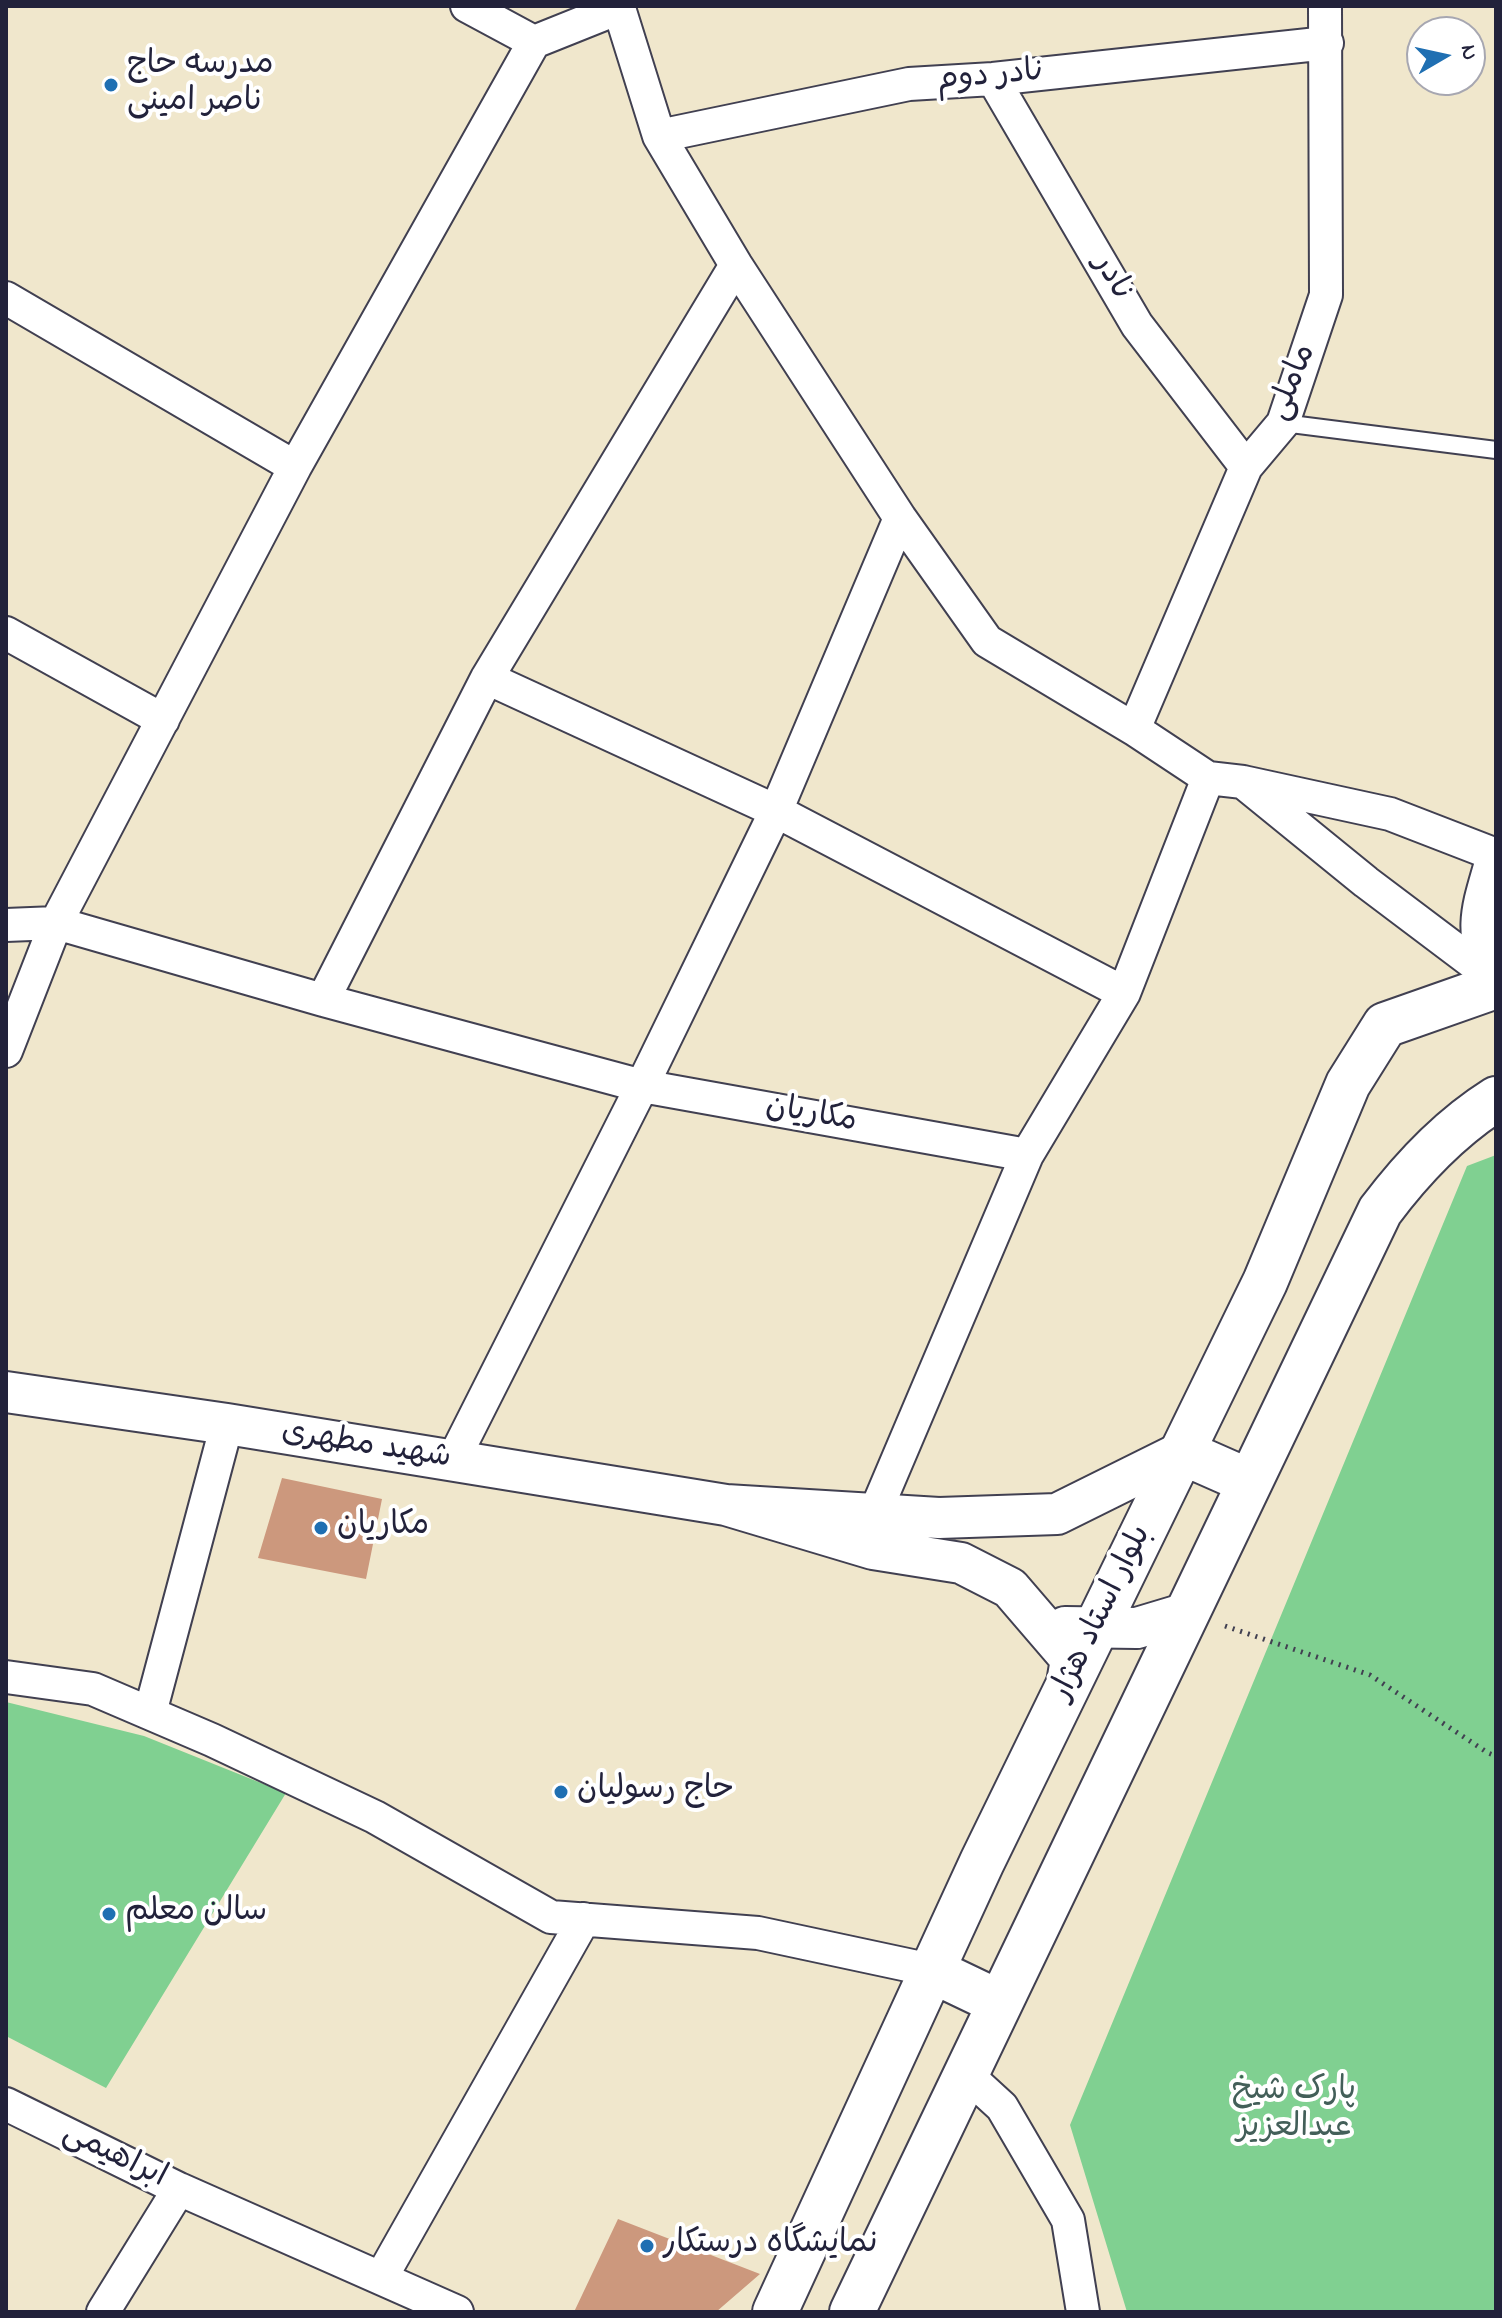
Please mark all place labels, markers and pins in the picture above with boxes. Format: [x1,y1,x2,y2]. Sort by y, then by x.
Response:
place label: مدرسه حاج ناصر امینی [127,48,274,123]
marker: مدرسه حاج ناصر امینی [102,76,120,94]
place label: مکاریان [337,1509,429,1547]
marker: مکاریان [312,1519,330,1537]
place label: حاج رسولیان [577,1773,734,1811]
marker: حاج رسولیان [552,1783,570,1801]
place label: سالن معلم [125,1895,267,1933]
marker: سالن معلم [100,1905,118,1923]
place label: نمایشگاه درستکار [663,2227,877,2265]
marker: نمایشگاه درستکار [638,2237,656,2255]

